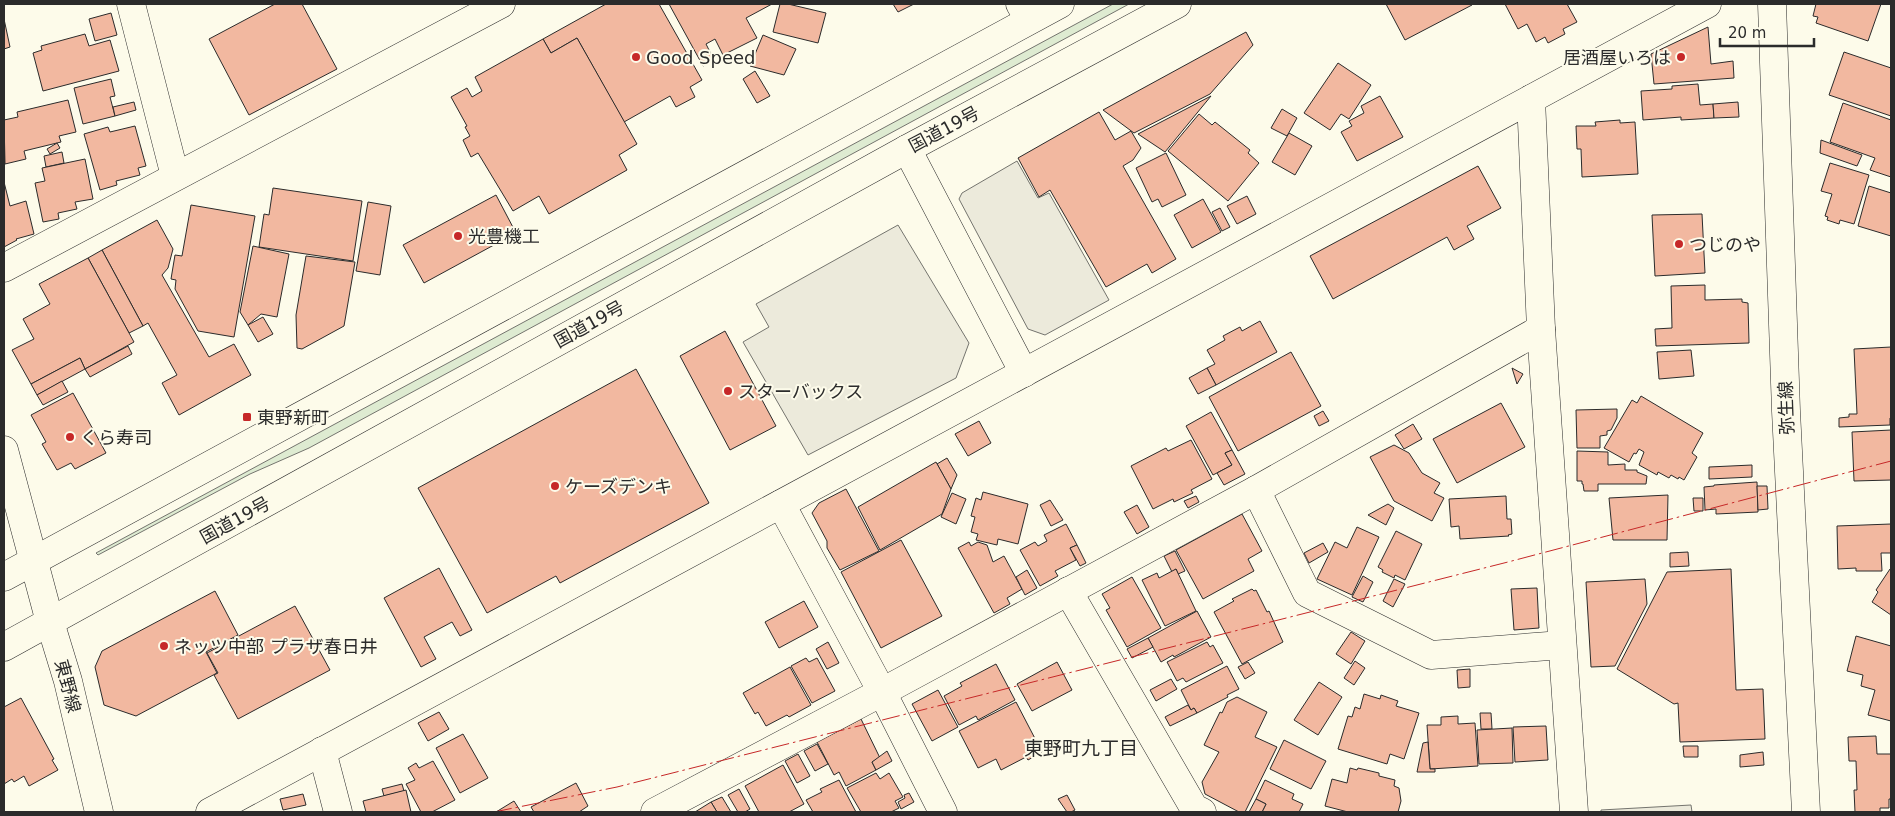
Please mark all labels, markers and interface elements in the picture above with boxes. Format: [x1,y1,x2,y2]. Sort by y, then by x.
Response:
scale bar [1720,15,1814,47]
text: 20 m [1728,24,1766,42]
place label: Good Speed [646,47,756,68]
place label: 居酒屋いろは [1563,47,1671,68]
marker: Good Speed [630,51,642,63]
marker: 居酒屋いろは [1675,51,1687,63]
street label: 国道19号 [905,102,983,156]
place label: 光豊機工 [468,226,540,247]
marker: 光豊機工 [452,230,464,242]
place label: つじのや [1689,234,1761,255]
marker: つじのや [1673,238,1685,250]
street label: 国道19号 [550,296,628,352]
place label: スターバックス [738,381,863,402]
street label: 弥生線 [1775,381,1797,435]
marker: スターバックス [722,385,734,397]
place label: 東野新町 [257,407,329,428]
marker: 東野新町 [241,411,253,423]
place label: くら寿司 [80,427,152,448]
marker: くら寿司 [64,431,76,443]
place label: ケーズデンキ [565,476,672,497]
marker: ケーズデンキ [549,480,561,492]
street label: 国道19号 [196,492,274,548]
place label: ネッツ中部 プラザ春日井 [174,636,378,657]
marker: ネッツ中部 プラザ春日井 [158,640,170,652]
street label: 東野線 [51,657,85,715]
district label: 東野町九丁目 [1024,737,1138,759]

